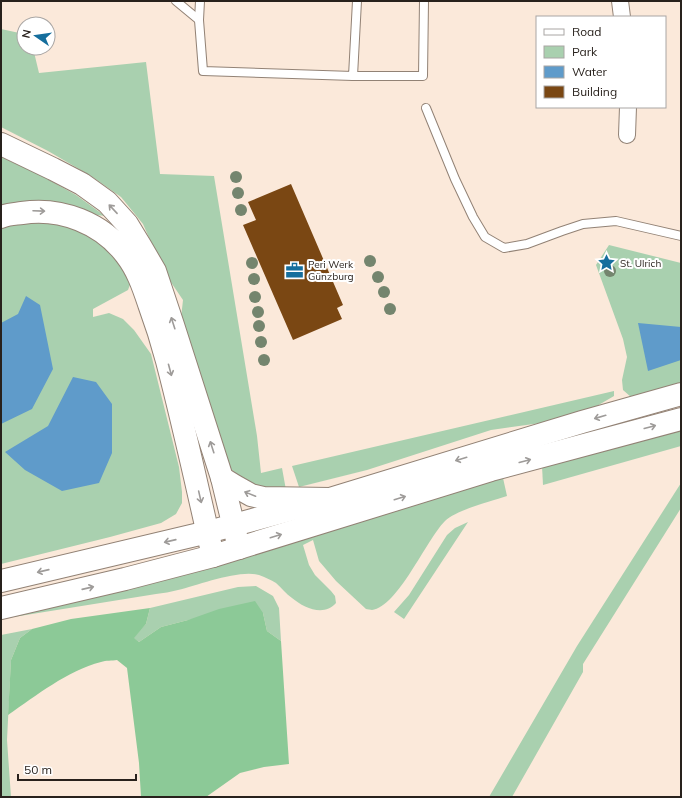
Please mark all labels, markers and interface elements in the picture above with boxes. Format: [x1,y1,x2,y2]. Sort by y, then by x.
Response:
north arrow [16,16,56,56]
legend [536,16,666,108]
text: Road [572,24,601,39]
text: N [19,28,34,39]
text: Park [572,44,598,59]
text: Water [572,64,608,79]
text: Building [572,84,617,99]
one-way arrow [108,204,118,214]
one-way arrow [32,208,45,215]
place icon: St. Ulrich [597,253,617,273]
place label: St. Ulrich [620,257,661,270]
place label: Peri Werk Günzburg [308,258,354,283]
office icon: Peri Werk Günzburg [285,260,305,280]
one-way arrow [168,317,176,329]
one-way arrow [166,364,174,377]
one-way arrow [594,414,607,421]
one-way arrow [644,423,657,430]
one-way arrow [208,441,215,454]
one-way arrow [454,456,467,463]
one-way arrow [518,456,531,464]
one-way arrow [244,489,256,497]
one-way arrow [196,490,204,503]
one-way arrow [394,494,407,501]
one-way arrow [269,532,282,539]
one-way arrow [164,538,177,545]
one-way arrow [37,568,50,576]
one-way arrow [81,584,94,591]
scale bar [18,756,136,782]
text: 50 m [24,762,52,777]

